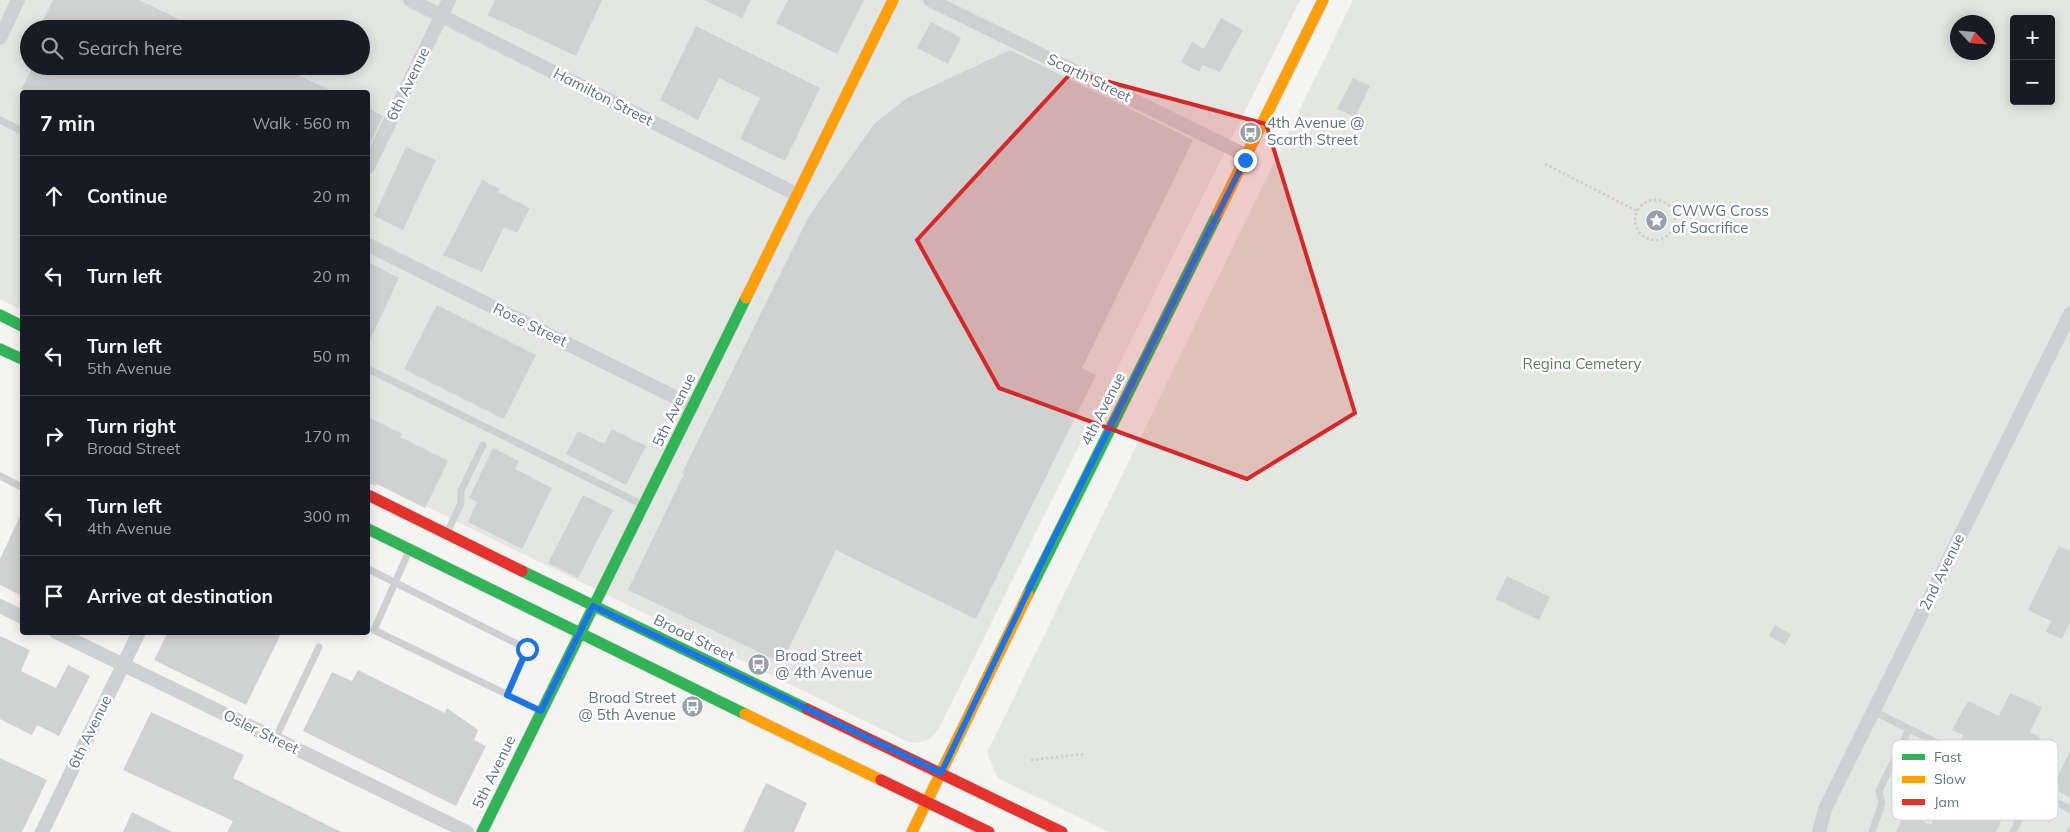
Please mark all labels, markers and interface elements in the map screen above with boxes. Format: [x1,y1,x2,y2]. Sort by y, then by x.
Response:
north arrow [1950,15,1995,60]
map controls [2010,15,2055,105]
button: + [2010,15,2055,60]
search box [20,20,370,75]
icon: search [38,34,66,62]
text: Search here [78,36,182,60]
street label: 6th Avenue [382,44,433,124]
street label: Scarth Street [1044,49,1134,106]
button: − [2010,60,2055,105]
street label: Hamilton Street [550,63,656,130]
text: 7 min [40,110,95,136]
text: Walk · 560 m [252,113,350,133]
place label: 4th Avenue @ Scarth Street [1267,113,1365,149]
bus stop icon: 4th Avenue @ Scarth Street [1239,120,1263,144]
route end [1234,149,1257,172]
icon: ahead [40,182,68,210]
text: Continue [87,184,167,208]
text: 20 m [313,186,350,206]
place label: CWWG Cross of Sacrifice [1672,201,1769,237]
place icon: CWWG Cross of Sacrifice [1644,208,1668,232]
icon: left [40,262,68,290]
text: Turn left [87,264,162,288]
text: 20 m [313,266,350,286]
street label: Rose Street [490,299,570,351]
text: Turn left [87,334,162,358]
icon: left [40,342,68,370]
text: 50 m [313,346,350,366]
park label: Regina Cemetery [1522,354,1642,373]
text: 5th Avenue [87,358,171,378]
street label: 4th Avenue [1076,369,1129,448]
street label: 5th Avenue [648,370,699,450]
text: Turn right [87,414,176,438]
icon: right [40,422,68,450]
text: 170 m [303,426,350,446]
text: Broad Street [87,438,180,458]
text: Turn left [87,494,162,518]
icon: left [40,502,68,530]
text: 300 m [303,506,350,526]
text: 4th Avenue [87,518,171,538]
street label: 2nd Avenue [1915,530,1968,613]
icon: arrive [40,582,68,610]
text: Arrive at destination [87,584,273,608]
street label: Broad Street [651,610,738,665]
route start [516,638,539,661]
place label: Broad Street @ 4th Avenue [775,646,873,682]
bus stop icon: Broad Street @ 4th Avenue [747,653,771,677]
place label: Broad Street @ 5th Avenue [578,688,676,724]
street label: 6th Avenue [64,692,115,772]
bus stop icon: Broad Street @ 5th Avenue [680,695,704,719]
street label: Osler Street [220,705,302,758]
street label: 5th Avenue [468,732,519,812]
legend [1892,740,2058,820]
text: Fast [1934,748,1962,766]
text: Slow [1934,770,1966,788]
text: Jam [1934,793,1959,811]

